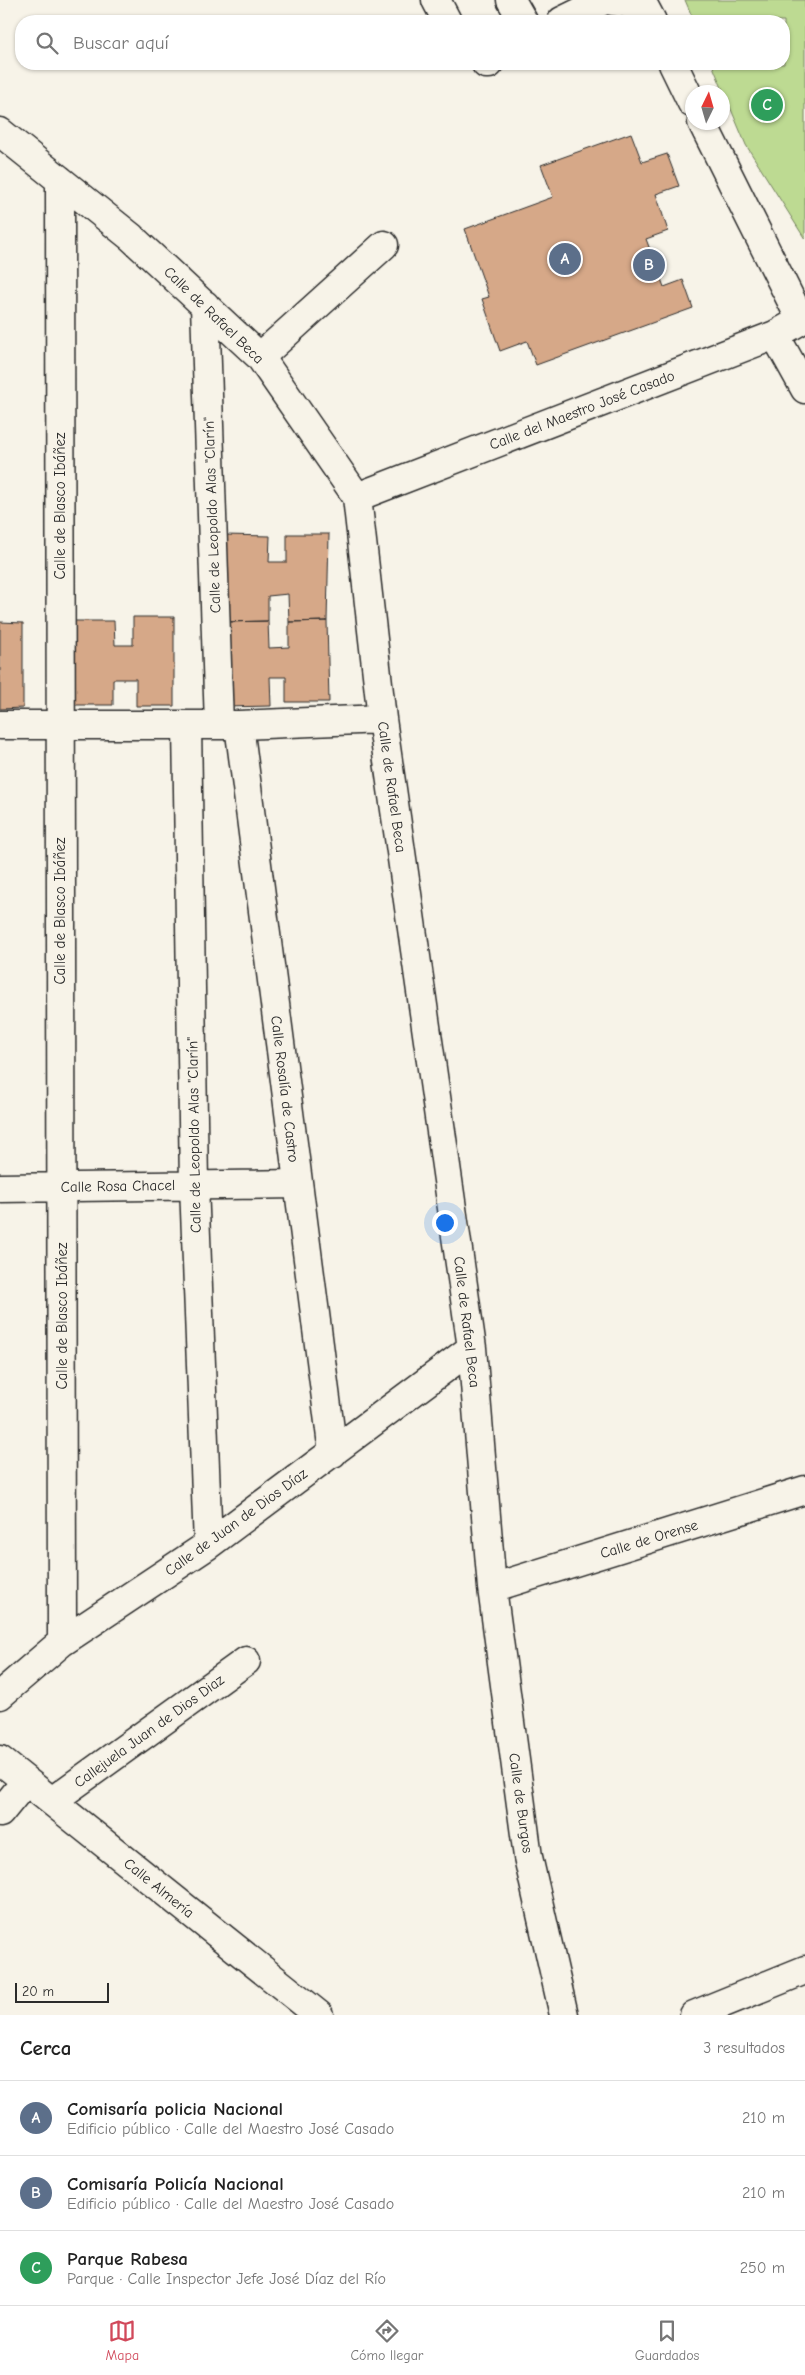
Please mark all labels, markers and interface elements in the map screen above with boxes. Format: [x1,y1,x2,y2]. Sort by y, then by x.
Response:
search box [15,15,790,70]
icon: search [33,29,61,57]
text: Buscar aquí [73,32,169,54]
north arrow [685,85,730,130]
pin: C [751,86,783,124]
pin: A [549,240,581,278]
pin: B [633,246,665,284]
street label: Calle de Rafael Beca [160,263,268,367]
street label: Calle del Maestro José Casado [487,366,677,454]
street label: Calle de Leopoldo Alas "Clarín" [200,417,224,613]
street label: Calle de Blasco Ibáñez [51,432,69,580]
street label: Calle de Rafael Beca [374,720,410,854]
street label: Calle de Blasco Ibáñez [51,837,69,985]
street label: Calle Rosalía de Castro [267,1015,303,1163]
street label: Calle de Leopoldo Alas "Clarín" [183,1037,205,1233]
street label: Calle Rosa Chacel [61,1176,175,1196]
your location [432,1210,458,1236]
street label: Calle de Blasco Ibáñez [53,1242,71,1390]
street label: Calle de Rafael Beca [450,1255,484,1389]
street label: Calle de Juan de Dios Díaz [161,1464,311,1580]
street label: Calle de Orense [598,1515,701,1562]
street label: Callejuela Juan de Dios Diaz [71,1670,228,1791]
street label: Calle de Burgos [505,1752,537,1854]
street label: Calle Almería [120,1854,198,1922]
scale bar [15,1980,109,2003]
text: 20 m [22,1983,54,2000]
text: Cerca [20,2036,71,2060]
text: 3 resultados [703,2039,785,2057]
text: Comisaría policia Nacional [67,2098,283,2120]
text: A [32,2109,40,2127]
text: 210 m [742,2109,785,2127]
text: Edificio público · Calle del Maestro José Casado [67,2120,394,2138]
text: Comisaría Policía Nacional [67,2173,284,2195]
text: B [31,2184,41,2202]
text: 210 m [742,2184,785,2202]
text: Edificio público · Calle del Maestro José Casado [67,2195,394,2213]
text: Parque Rabesa [67,2248,188,2270]
text: C [31,2259,41,2277]
text: 250 m [740,2259,785,2277]
text: Parque · Calle Inspector Jefe José Díaz del Río [67,2270,386,2288]
tab: Mapa [106,2317,139,2364]
tab: Cómo llegar [350,2317,423,2364]
tab: Guardados [635,2317,699,2364]

